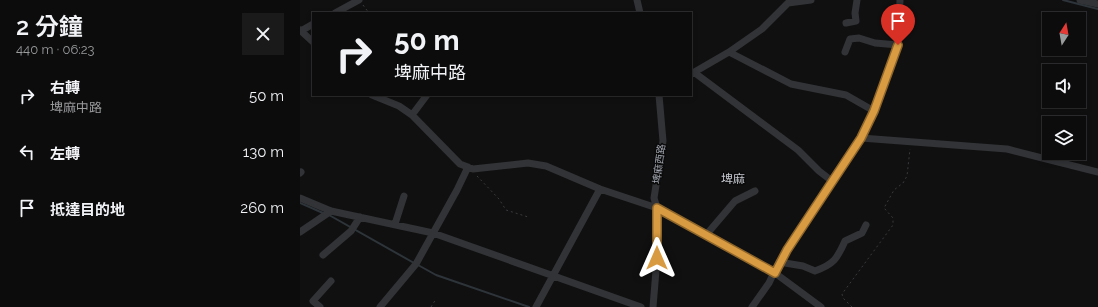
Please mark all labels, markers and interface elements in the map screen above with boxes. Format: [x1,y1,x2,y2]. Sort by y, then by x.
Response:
pin [881,4,915,45]
icon: arrive [887,10,909,32]
text: 2 分鐘 [16,12,83,41]
north arrow [1042,12,1086,56]
map controls [1042,12,1086,160]
button: close [242,13,284,55]
text: 50 m [394,24,460,57]
icon: right [328,28,380,80]
text: 440 m · 06:23 [16,42,94,57]
text: 埤麻中路 [394,62,466,83]
button: sound [1042,64,1086,108]
text: 右轉 [50,79,80,97]
icon: right [16,85,38,107]
text: 50 m [249,87,284,105]
text: 埤麻中路 [50,100,102,115]
button: layers [1042,116,1086,160]
icon: left [16,141,38,163]
text: 130 m [243,143,284,161]
street label: 埤麻西路 [651,143,667,185]
text: 左轉 [50,145,80,163]
district label: 埤麻 [721,172,745,186]
icon: arrive [16,197,38,219]
text: 260 m [240,199,284,217]
text: 抵達目的地 [50,201,125,219]
position arrow [636,237,678,279]

